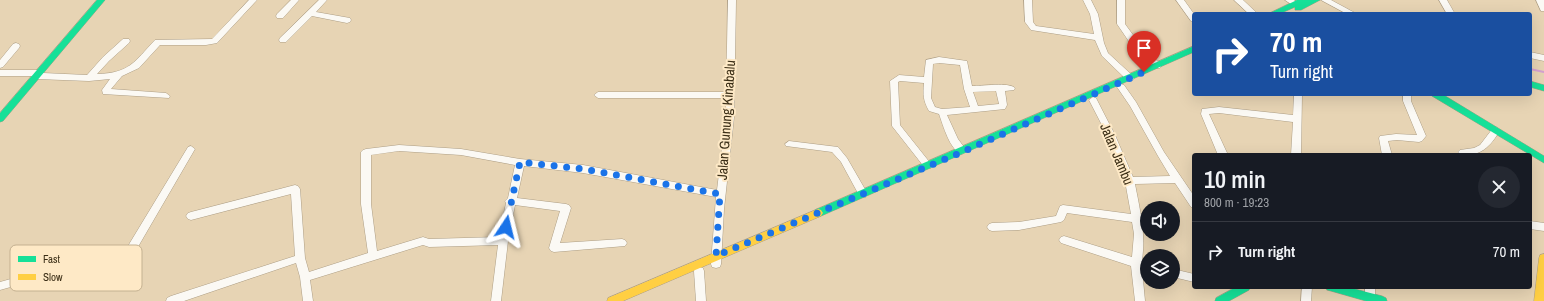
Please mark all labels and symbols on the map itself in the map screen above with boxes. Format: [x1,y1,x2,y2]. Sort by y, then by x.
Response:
pin [1127,31,1161,72]
street label: Jalan Gunung Kinabalu [713,60,739,180]
street label: Jalan Jambu [1096,121,1138,187]
position arrow [485,206,527,248]
legend [10,245,142,291]
text: Fast [43,252,61,266]
text: Slow [43,270,63,284]

